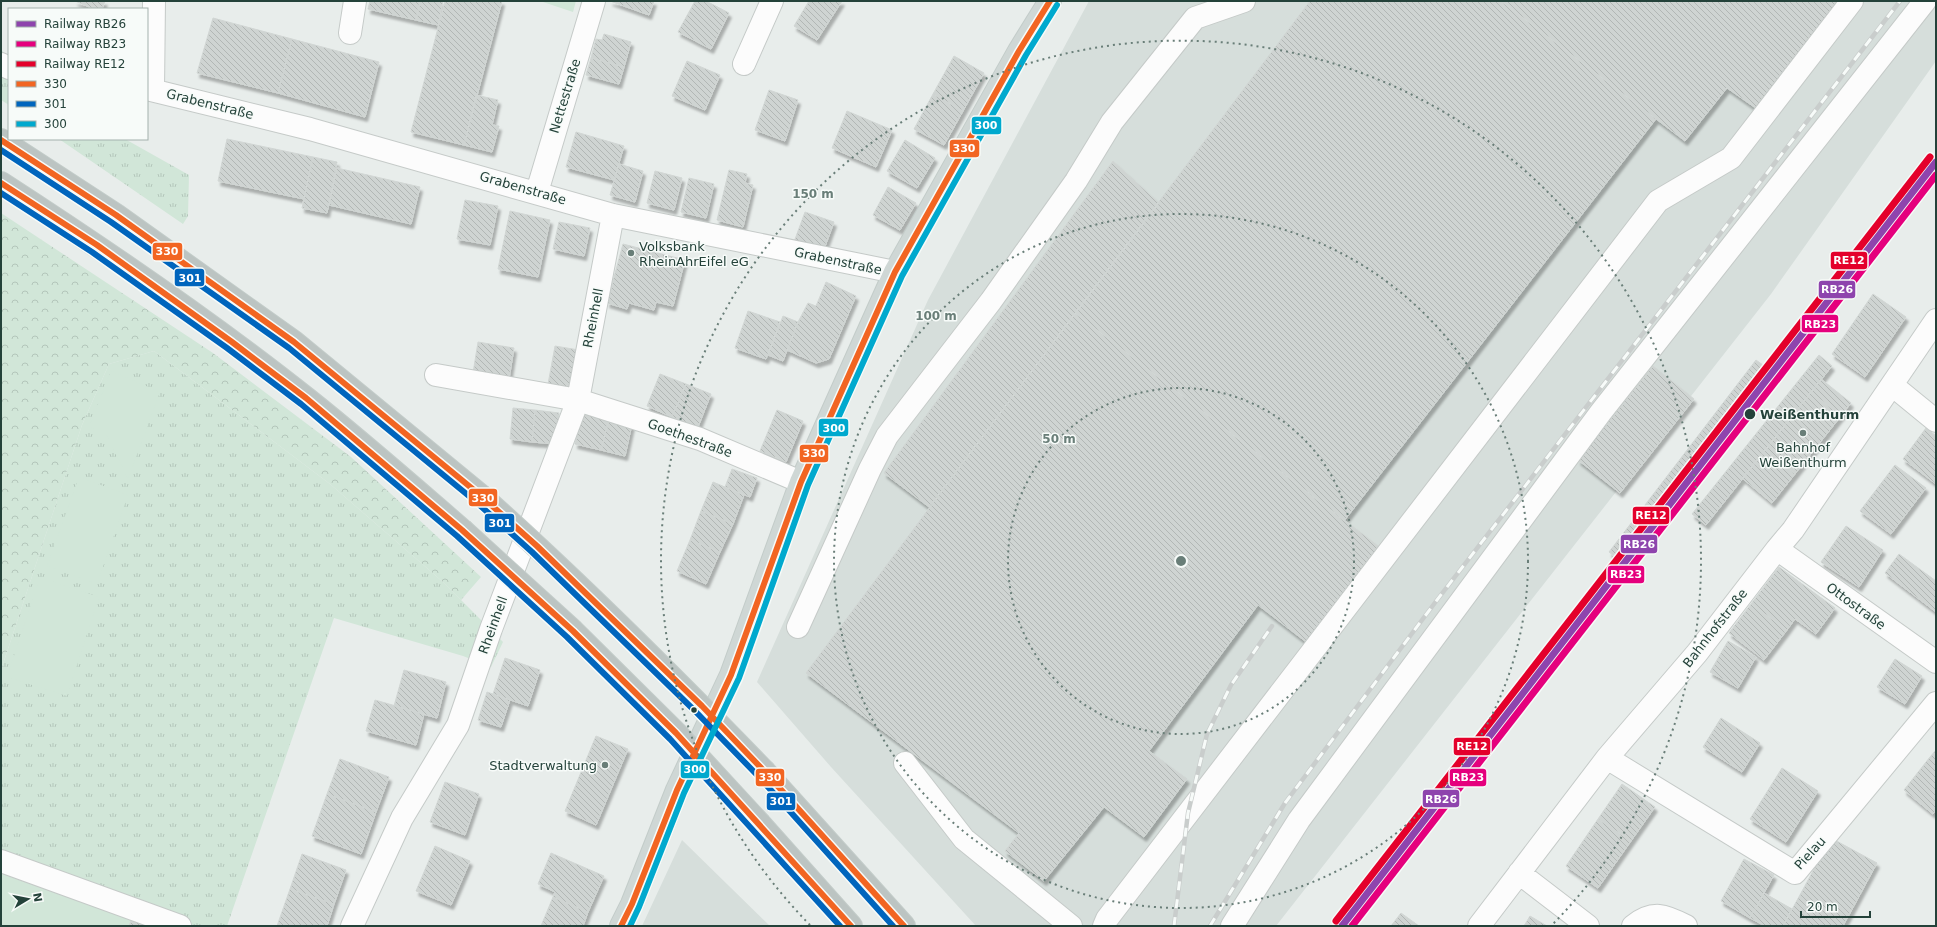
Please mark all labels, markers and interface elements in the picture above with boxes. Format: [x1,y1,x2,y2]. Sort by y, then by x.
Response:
legend [8,8,148,140]
text: Railway RB26 [44,17,126,31]
text: Railway RB23 [44,37,126,51]
text: Railway RE12 [44,57,125,71]
street label: Nettestraße [547,57,583,135]
text: 330 [44,77,67,91]
street label: Grabenstraße [165,86,255,122]
text: 301 [44,97,67,111]
line badge: 300 [971,116,1002,135]
text: 300 [44,117,67,131]
text: 300 [975,119,998,132]
line badge: 330 [949,139,980,158]
text: 330 [953,142,976,155]
street label: Grabenstraße [478,168,568,208]
text: 150 m [792,187,834,201]
place label: Volksbank RheinAhrEifel eG [639,239,749,269]
line badge: 330 [152,242,183,261]
street label: Grabenstraße [793,244,883,278]
text: 330 [156,245,179,258]
marker: Volksbank RheinAhrEifel eG [626,248,636,258]
line badge: RE12 [1830,251,1868,270]
text: RE12 [1833,254,1865,267]
line badge: 301 [174,268,205,287]
text: 301 [179,272,201,285]
line badge: RB26 [1818,280,1856,299]
text: RB26 [1821,283,1853,296]
street label: Rheinhell [580,287,606,349]
text: 100 m [915,309,957,323]
line badge: RB23 [1801,314,1839,333]
text: RB23 [1804,318,1836,331]
marker: Weißenthurm [1743,407,1757,421]
place label: Weißenthurm [1760,407,1859,422]
street label: Goethestraße [646,416,734,460]
line badge: 300 [818,418,849,437]
text: 300 [823,422,846,435]
marker: Bahnhof Weißenthurm [1798,428,1808,438]
text: 50 m [1042,432,1076,446]
place label: Bahnhof Weißenthurm [1759,440,1847,470]
line badge: 330 [799,444,829,463]
text: 330 [803,447,826,460]
line badge: 330 [468,488,498,507]
text: 330 [472,492,495,505]
line badge: RE12 [1632,506,1670,525]
text: RE12 [1635,509,1667,522]
line badge: 301 [484,513,515,533]
text: 301 [489,517,511,530]
line badge: RB26 [1620,534,1658,554]
text: RB26 [1623,538,1655,551]
centre of rings [1174,554,1188,568]
line badge: RB23 [1607,565,1645,584]
text: RB23 [1610,568,1642,581]
street label: Ottostraße [1823,579,1889,633]
street label: Bahnhofstraße [1680,586,1750,670]
street label: Rheinhell [476,594,510,656]
unlabelled marker [689,705,699,715]
line badge: RE12 [1453,737,1491,756]
text: RE12 [1456,740,1488,753]
place label: Stadtverwaltung [489,758,597,773]
marker: Stadtverwaltung [600,760,610,770]
line badge: 300 [680,760,710,779]
text: 300 [684,763,707,776]
line badge: 330 [755,768,785,787]
line badge: RB23 [1449,768,1487,787]
text: 330 [759,771,782,784]
text: RB23 [1452,771,1484,784]
line badge: RB26 [1422,789,1460,808]
line badge: 301 [766,792,796,811]
text: RB26 [1425,793,1457,806]
text: 301 [770,795,792,808]
street label: Pielau [1791,833,1829,873]
north arrow [8,879,48,919]
text: N [30,892,45,903]
scale bar [1801,893,1870,919]
text: 20 m [1807,900,1838,914]

